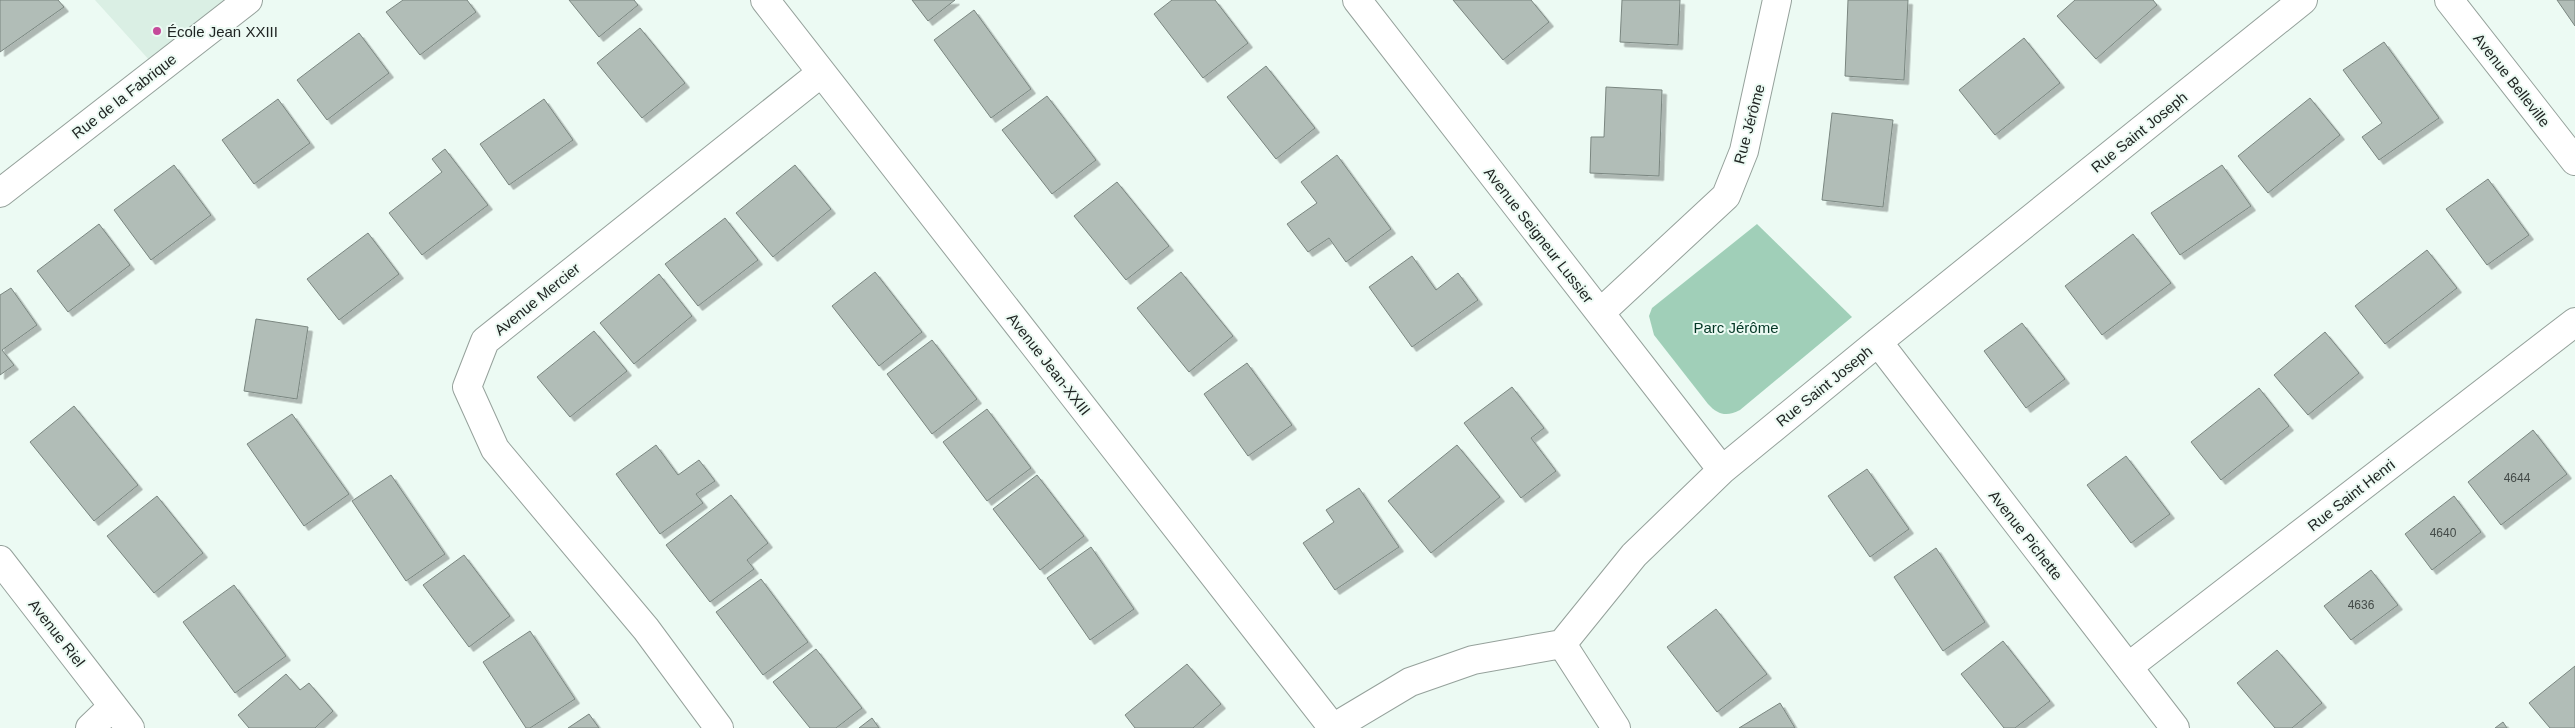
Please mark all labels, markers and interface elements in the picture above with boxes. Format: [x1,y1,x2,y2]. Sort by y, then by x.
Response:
place label: École Jean XXIII [167,23,278,40]
marker: École Jean XXIII [151,25,163,37]
street label: Avenue Belleville [2470,30,2554,130]
street label: Rue de la Fabrique [68,50,180,142]
street label: Rue Jérôme [1730,82,1768,166]
street label: Rue Saint Joseph [2088,88,2190,176]
street label: Avenue Seigneur Lussier [1481,164,1597,306]
street label: Avenue Mercier [491,259,583,339]
street label: Avenue Jean-XXIII [1004,310,1094,418]
park label: Parc Jérôme [1693,319,1779,336]
street label: Rue Saint Joseph [1773,342,1875,430]
street label: Rue Saint Henri [2304,456,2398,534]
house number: 4644 [2504,471,2531,485]
street label: Avenue Pichette [1986,487,2066,583]
house number: 4640 [2430,526,2457,540]
street label: Avenue Riel [25,596,89,670]
house number: 4636 [2348,598,2375,612]

